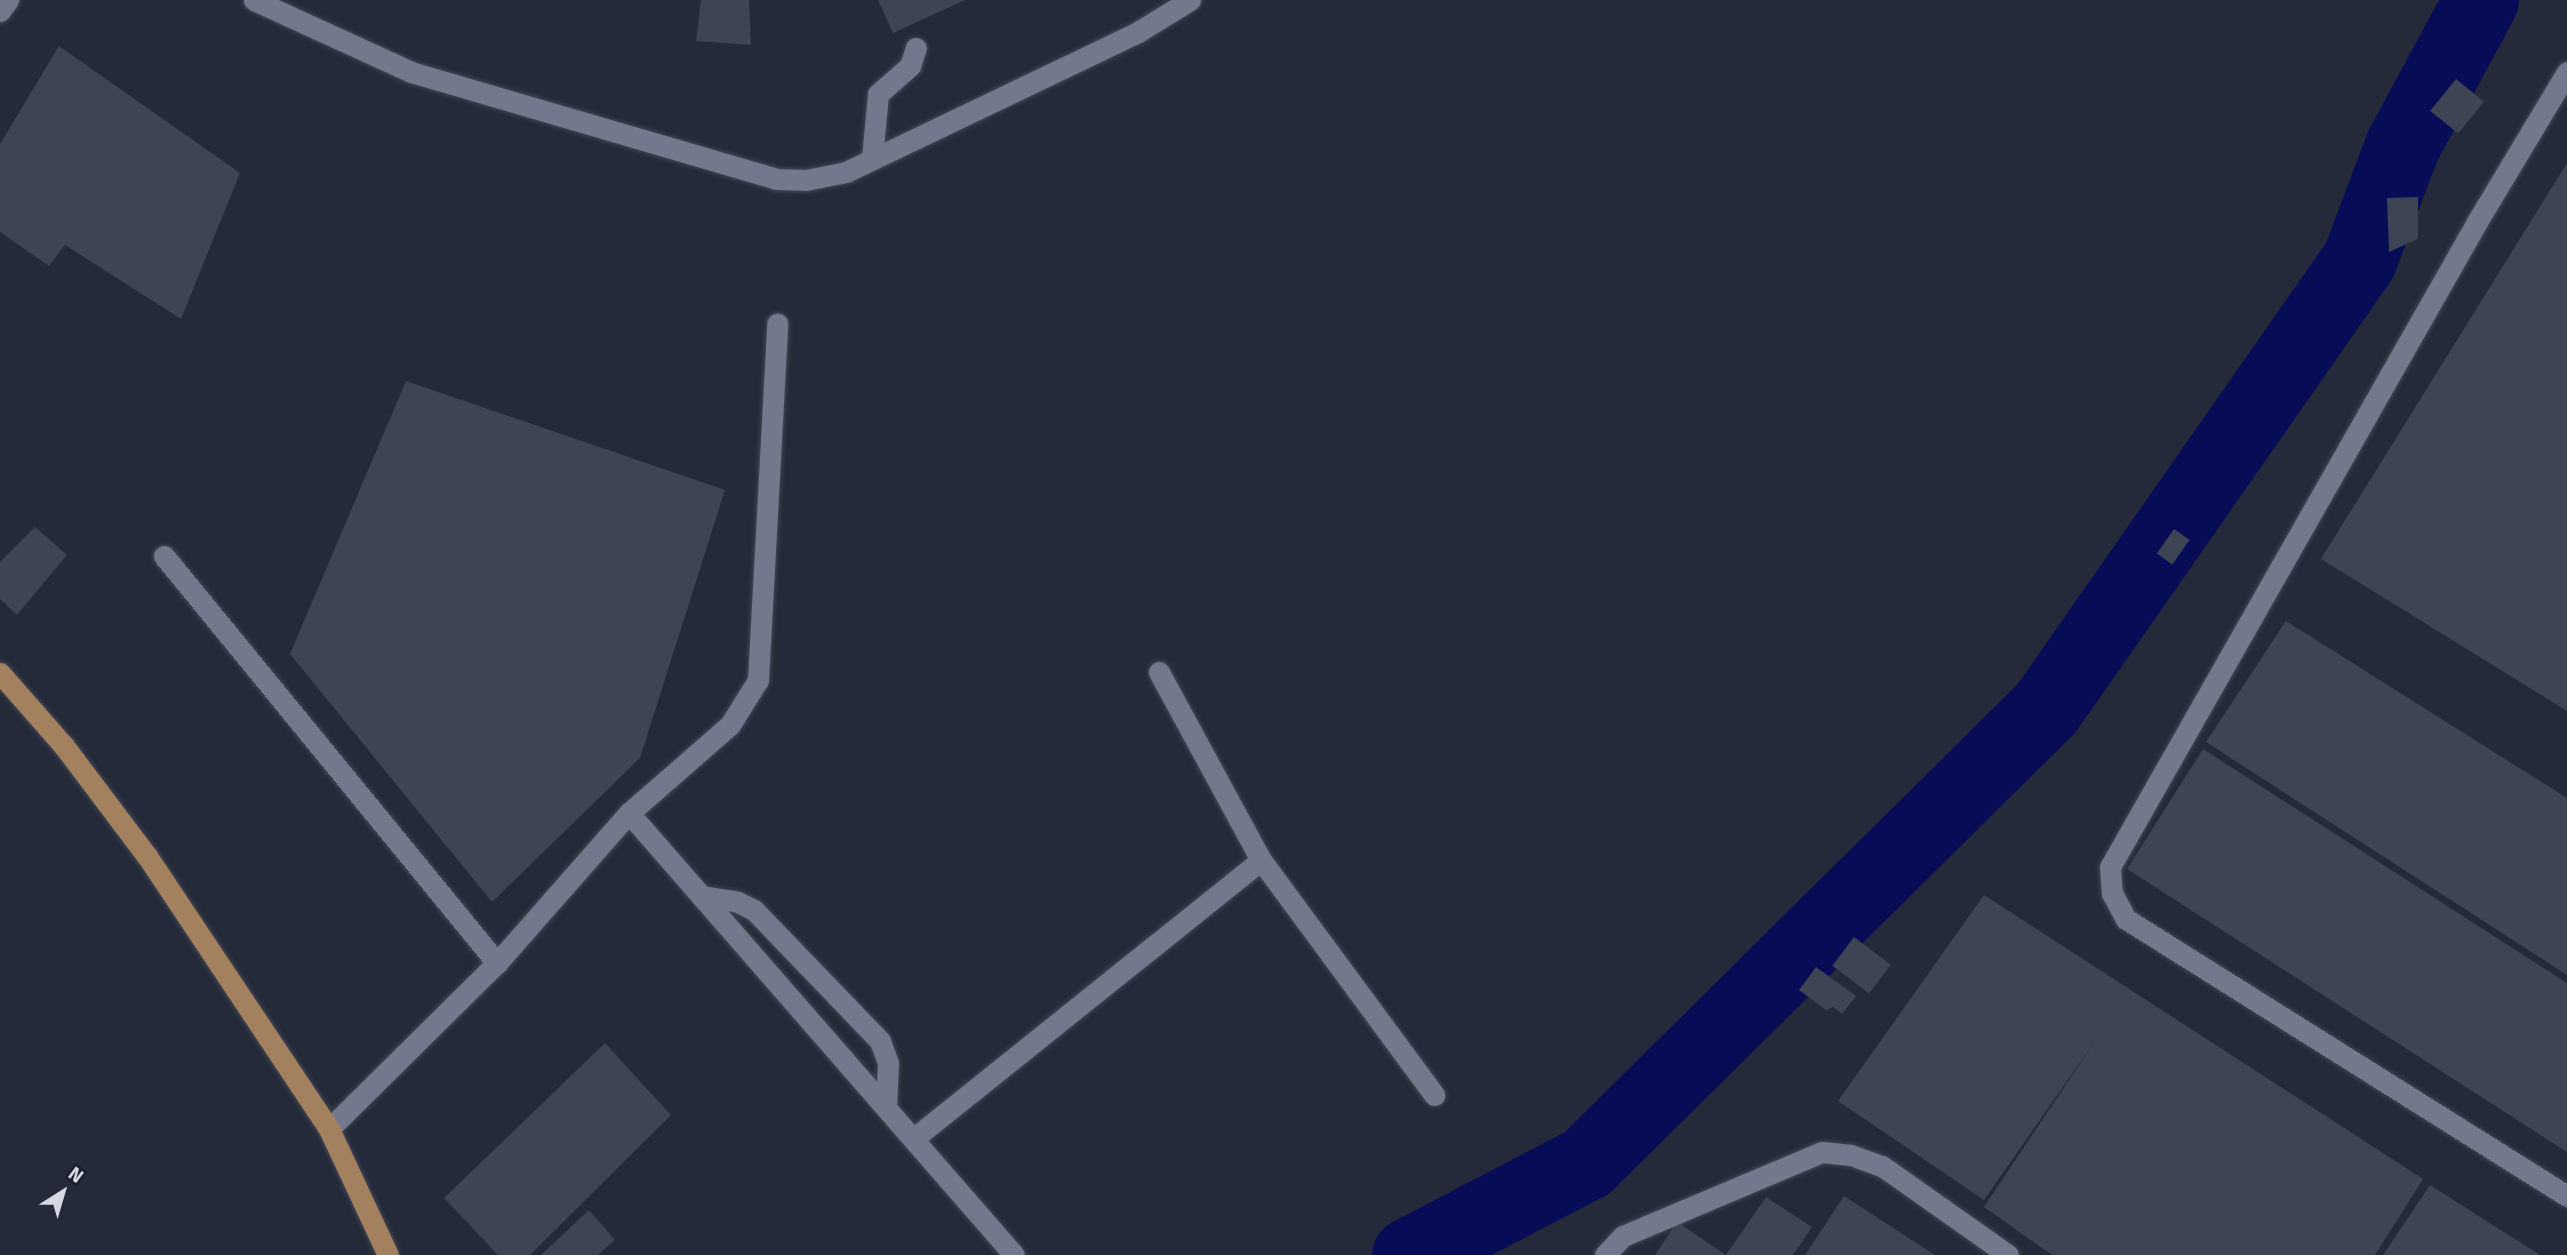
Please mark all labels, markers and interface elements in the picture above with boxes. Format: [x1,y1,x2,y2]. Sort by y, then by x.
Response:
north arrow [28,1157,98,1227]
text: N [64,1162,88,1188]

